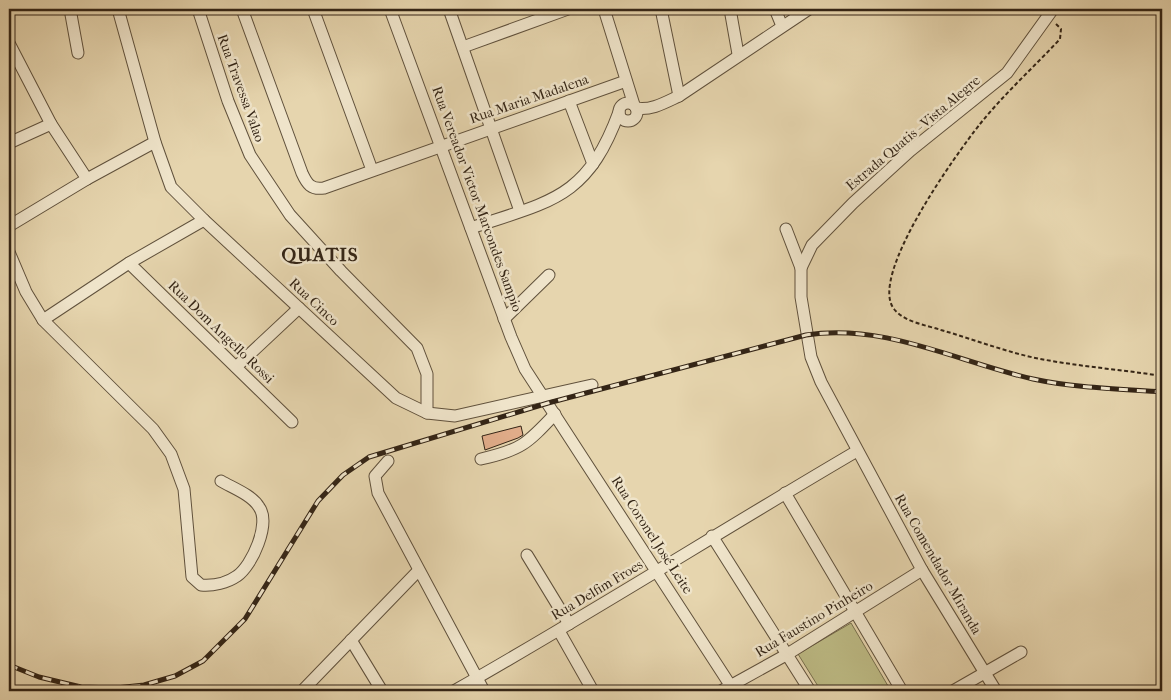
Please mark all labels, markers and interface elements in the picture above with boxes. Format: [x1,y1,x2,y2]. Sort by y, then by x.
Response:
street label: Rua Travessa Valao [214,32,268,144]
street label: Rua Maria Madalena [467,70,591,127]
street label: Estrada Quatis - Vista Alegre [842,72,984,194]
street label: Rua Vereador Victor Marcondes Sampio [428,84,526,314]
district label: QUATIS [281,244,359,266]
street label: Rua Cinco [285,275,343,329]
street label: Rua Dom Angello Rossi [165,277,277,387]
street label: Rua Coronel José Leite [608,473,696,597]
street label: Rua Comendador Miranda [891,491,986,638]
street label: Rua Delfim Froes [548,556,646,624]
street label: Rua Faustino Pinheiro [752,577,876,661]

